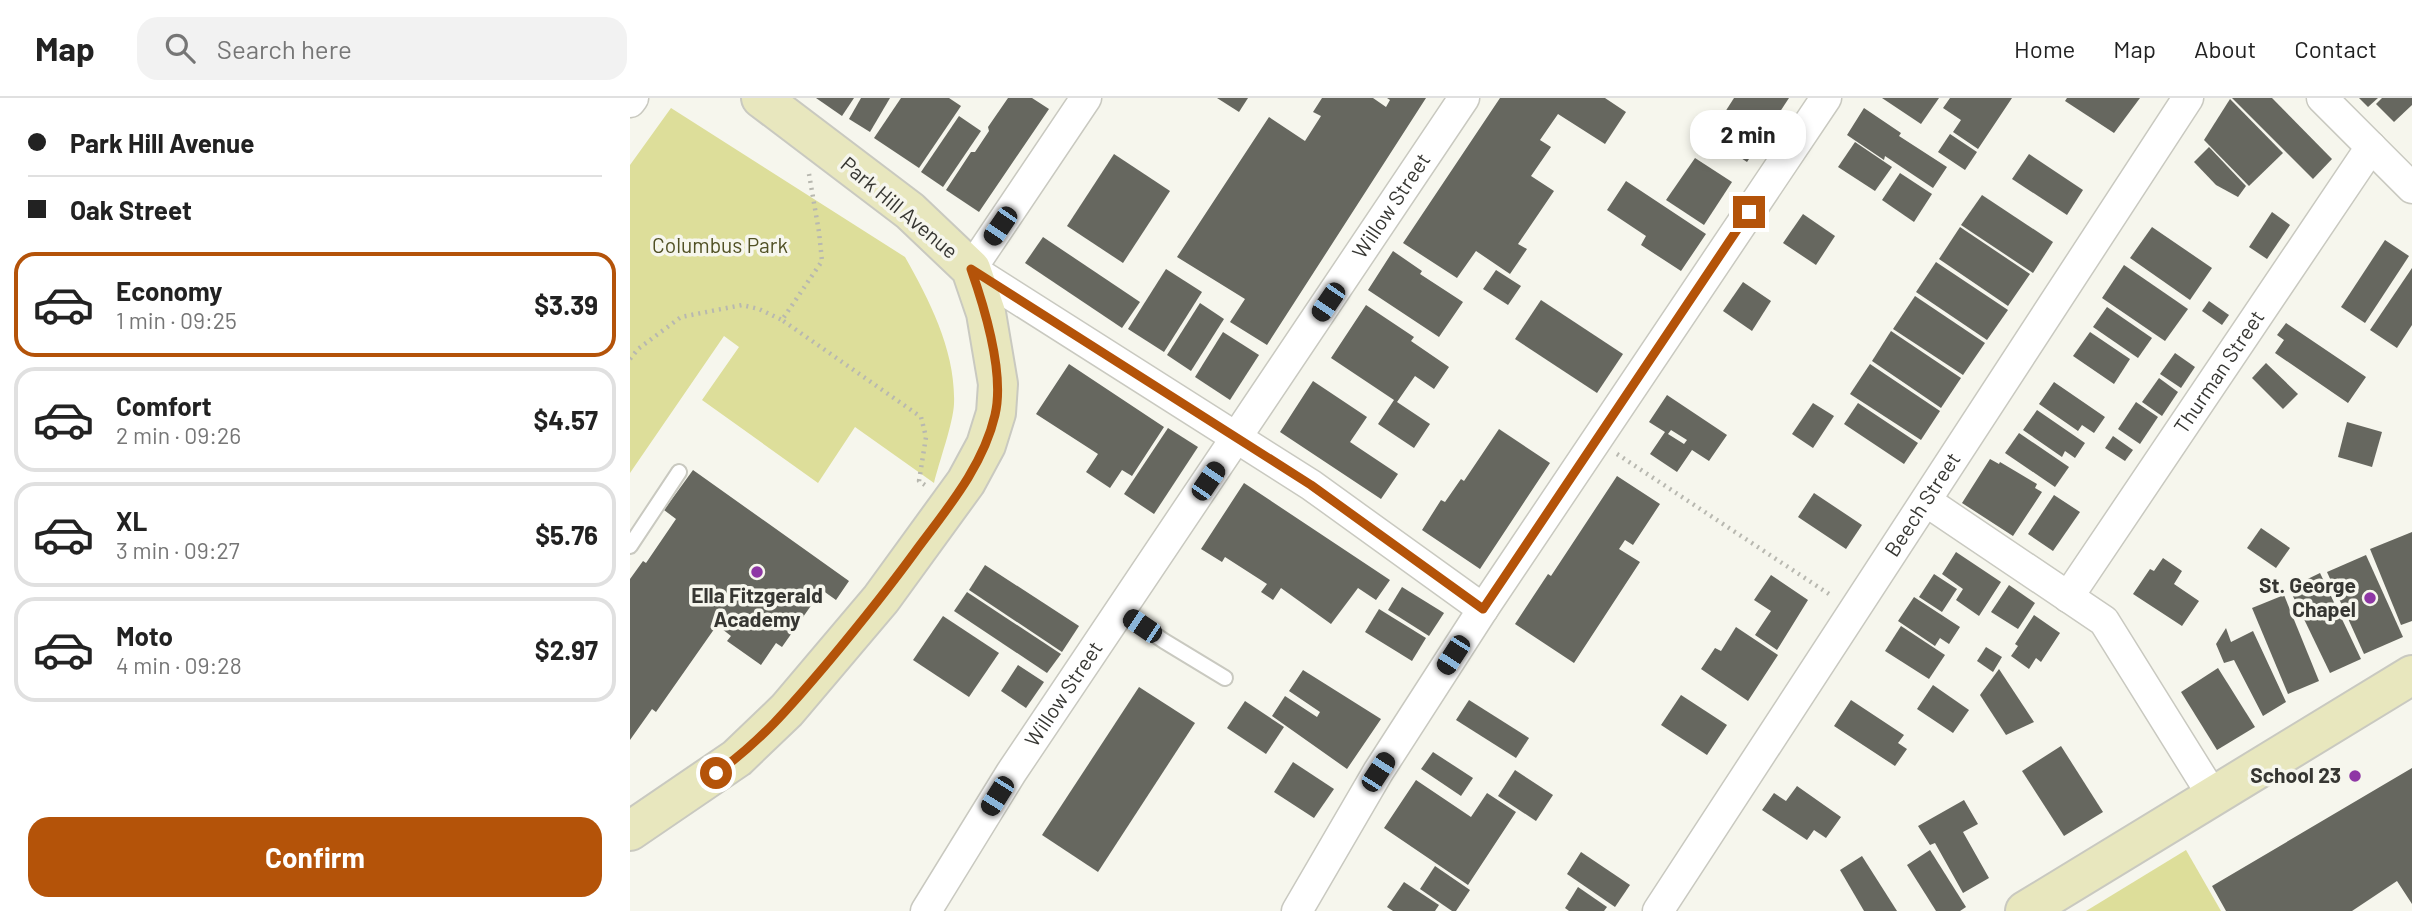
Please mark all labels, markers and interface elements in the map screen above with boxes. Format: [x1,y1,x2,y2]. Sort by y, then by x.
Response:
search box [137,17,627,80]
text: Map [35,28,95,68]
icon: search [161,29,199,67]
text: Search here [217,33,352,64]
text: Home [2014,34,2075,63]
text: Map [2113,34,2156,63]
text: About [2194,34,2256,63]
text: Contact [2294,34,2377,63]
callout: 2 min [1691,110,1807,159]
text: 2 min [1720,120,1776,148]
text: Park Hill Avenue [70,127,254,158]
street label: Willow Street [1346,148,1434,262]
street label: Park Hill Avenue [836,151,964,263]
text: Oak Street [70,194,192,225]
route end [1733,196,1765,228]
car [980,203,1021,249]
park label: Columbus Park [652,232,788,257]
icon: car [32,273,95,336]
text: Economy [116,275,222,306]
car [1308,279,1349,325]
text: $3.39 [534,289,598,320]
street label: Thurman Street [2168,305,2268,438]
text: 1 min · 09:25 [116,306,237,334]
icon: car [32,388,95,451]
text: Comfort [116,390,212,421]
text: $4.57 [533,404,598,435]
text: 2 min · 09:26 [116,421,241,449]
street label: Beech Street [1879,447,1965,561]
car [1188,458,1229,504]
icon: car [32,503,95,566]
text: XL [116,505,147,536]
text: $5.76 [535,519,598,550]
text: 3 min · 09:27 [116,536,240,564]
marker: Ella Fitzgerald Academy [749,564,765,580]
place label: St. George Chapel [2259,572,2356,621]
place label: Ella Fitzgerald Academy [691,582,823,631]
marker: St. George Chapel [2362,590,2378,606]
car [1119,606,1166,646]
icon: car [32,618,95,681]
text: Moto [116,620,173,651]
car [1433,632,1474,678]
text: $2.97 [535,634,598,665]
street label: Willow Street [1018,636,1107,751]
text: 4 min · 09:28 [116,651,242,679]
car [1358,749,1399,795]
route start [700,757,732,789]
place label: School 23 [2250,762,2341,787]
marker: School 23 [2347,768,2363,784]
car [977,773,1018,819]
button: Confirm [28,817,602,897]

